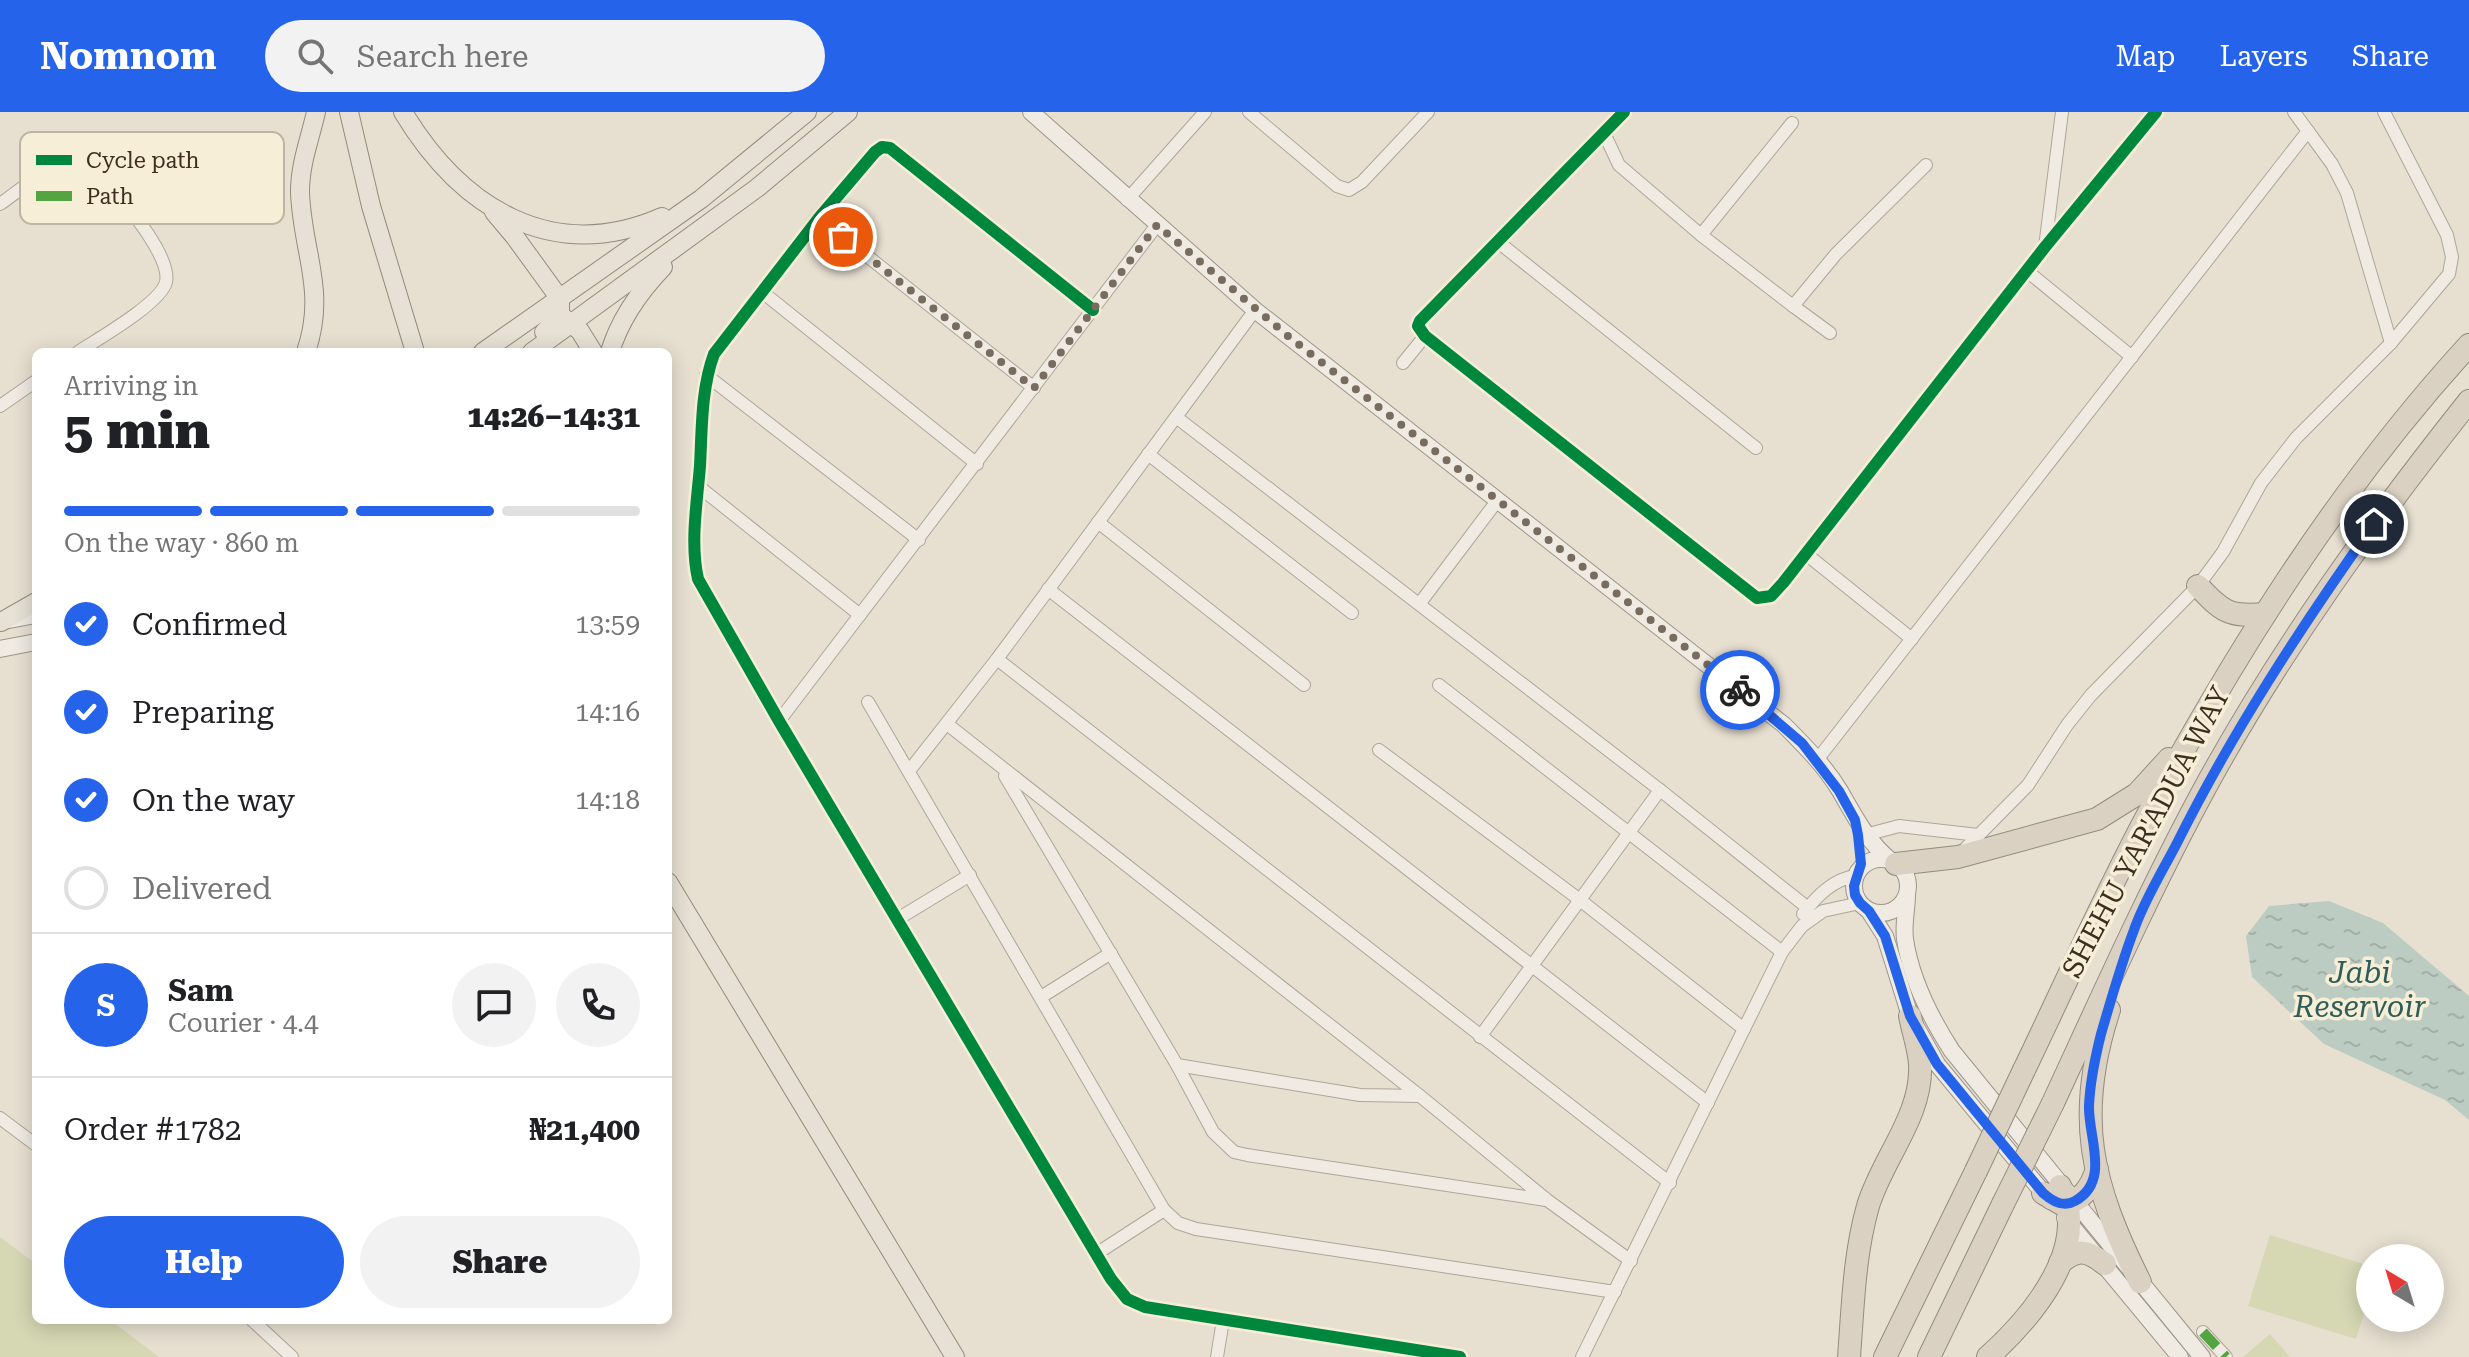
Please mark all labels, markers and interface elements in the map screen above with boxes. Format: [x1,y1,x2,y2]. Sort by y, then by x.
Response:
search box [265,20,825,92]
text: Nomnom [40,34,217,78]
icon: search [293,34,337,78]
text: Search here [357,39,528,74]
text: Map [2116,40,2175,73]
text: Layers [2219,40,2308,73]
text: Share [2352,40,2429,73]
legend [20,132,284,224]
text: Cycle path [86,148,200,173]
text: Path [86,184,134,209]
pin [809,203,877,271]
icon: bag [821,215,865,259]
text: Arriving in [64,371,198,401]
text: 14:26–14:31 [467,399,640,434]
text: 5 min [64,400,210,461]
pin [2340,490,2408,558]
icon: home [2352,502,2396,546]
text: On the way · 860 m [64,528,299,558]
icon: check [64,602,108,646]
text: Confirmed [132,607,287,642]
text: 13:59 [575,609,640,639]
courier [1700,650,1780,730]
icon: bike [1718,668,1762,712]
street label: SHEHU YAR'ADUA WAY [2055,681,2237,983]
icon: check [64,690,108,734]
text: Preparing [132,695,274,730]
text: 14:16 [575,697,640,727]
icon: check [64,778,108,822]
text: On the way [132,783,295,818]
text: 14:18 [575,785,640,815]
text: Delivered [132,871,271,906]
water label: Jabi Reservoir [2293,955,2427,1024]
button: chat [452,963,536,1047]
button: phone [556,963,640,1047]
text: Sam [168,973,234,1008]
text: S [97,988,115,1023]
text: Courier · 4.4 [168,1008,318,1038]
text: Order #1782 [64,1112,242,1147]
text: ₦21,400 [530,1112,640,1147]
button: Help [64,1216,344,1308]
button: Share [360,1216,640,1308]
north arrow [2356,1244,2444,1332]
map controls [2356,1244,2444,1332]

